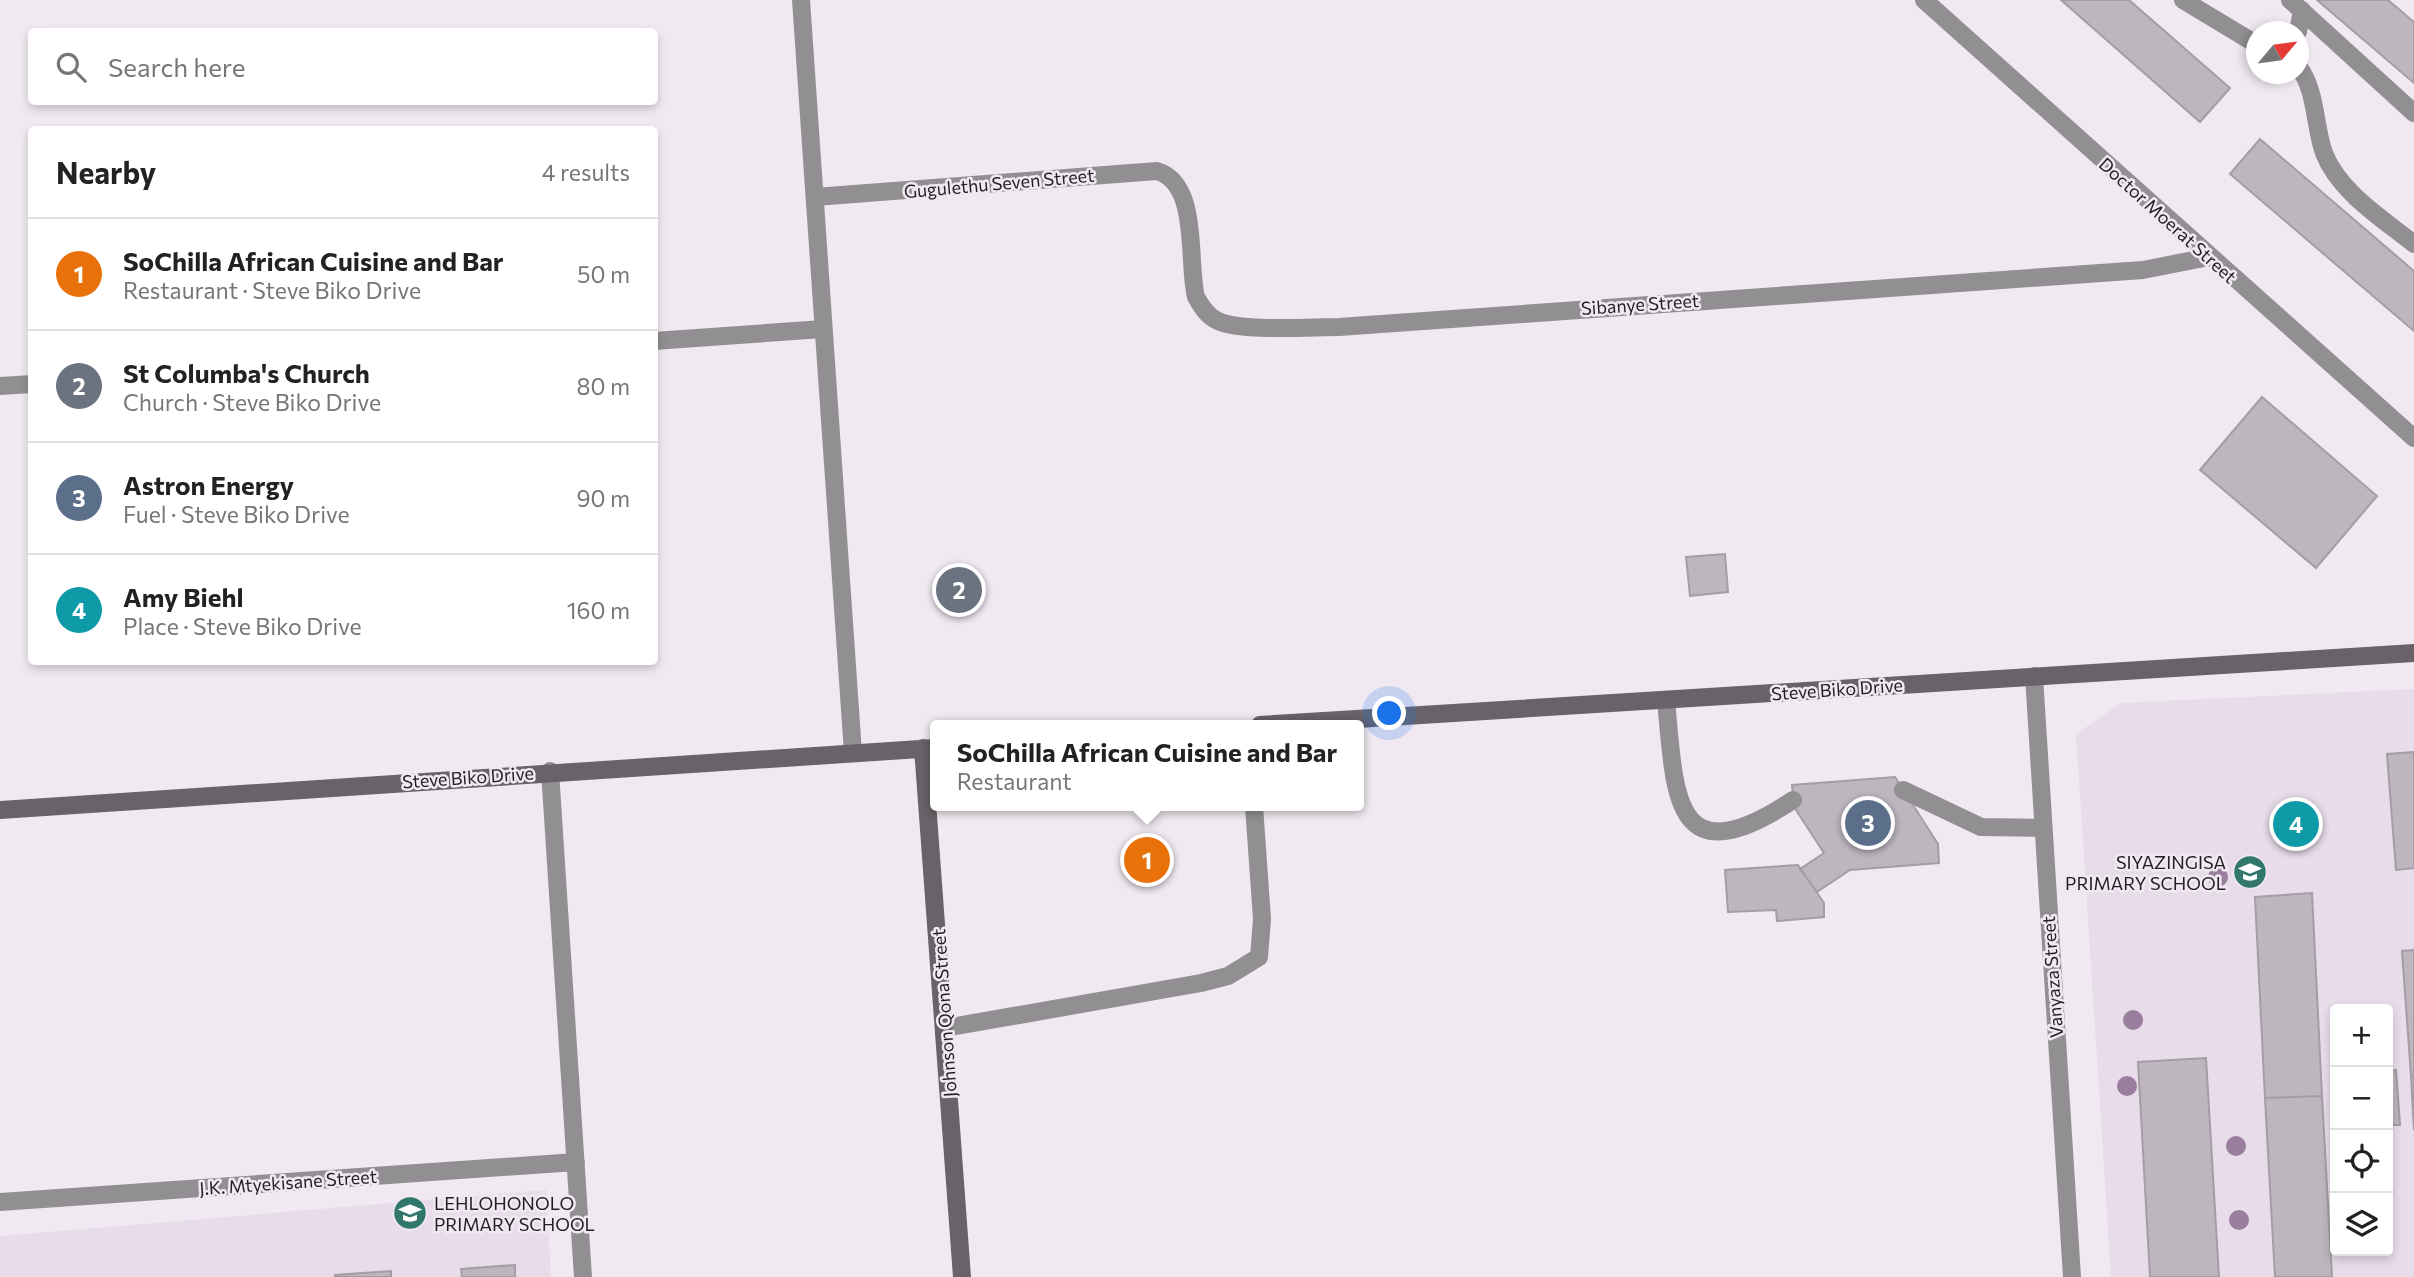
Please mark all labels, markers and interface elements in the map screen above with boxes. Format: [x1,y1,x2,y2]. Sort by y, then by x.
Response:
north arrow [2246,21,2309,84]
search box [28,28,658,105]
icon: search [52,48,90,86]
text: Search here [108,51,246,82]
text: Nearby [56,153,156,190]
street label: Doctor Moerat Street [2095,153,2241,287]
text: 4 results [542,158,630,186]
street label: Gugulethu Seven Street [903,164,1095,202]
text: SoChilla African Cuisine and Bar [123,245,504,276]
text: 1 [74,260,84,288]
text: 50 m [577,260,630,288]
text: Restaurant · Steve Biko Drive [123,276,421,304]
street label: Sibanye Street [1580,289,1700,319]
text: St Columba's Church [123,357,370,388]
text: 2 [72,372,86,400]
text: 80 m [577,372,630,400]
text: Church · Steve Biko Drive [123,388,381,416]
text: Astron Energy [123,469,294,500]
text: 3 [72,484,86,512]
text: 90 m [577,484,630,512]
text: Fuel · Steve Biko Drive [123,500,350,528]
pin: 2 [936,564,982,616]
text: Amy Biehl [123,581,244,612]
text: 4 [72,596,86,624]
text: 160 m [567,596,630,624]
text: Place · Steve Biko Drive [123,612,362,640]
street label: Steve Biko Drive [1770,673,1904,705]
your location [1372,696,1406,730]
popup [930,720,1364,811]
text: SoChilla African Cuisine and Bar [957,736,1337,767]
street label: Steve Biko Drive [401,761,535,793]
text: Restaurant [957,767,1072,795]
pin: 3 [1845,797,1891,849]
pin: 4 [2273,798,2319,850]
pin: 1 [1124,834,1170,886]
place label: SIYAZINGISA PRIMARY SCHOOL [2065,851,2226,894]
school or university icon: SIYAZINGISA PRIMARY SCHOOL [2231,853,2269,891]
street label: Vanyaza Street [2037,915,2067,1039]
street label: Johnson Qona Street [927,928,961,1098]
map controls [2330,1004,2393,1256]
button: + [2330,1004,2393,1067]
button: − [2330,1067,2393,1130]
button: locate [2330,1130,2393,1193]
street label: J.K. Mtyekisane Street [198,1165,378,1199]
place label: LEHLOHONOLO PRIMARY SCHOOL [434,1192,595,1235]
button: layers [2330,1193,2393,1256]
school or university icon: LEHLOHONOLO PRIMARY SCHOOL [391,1194,429,1232]

